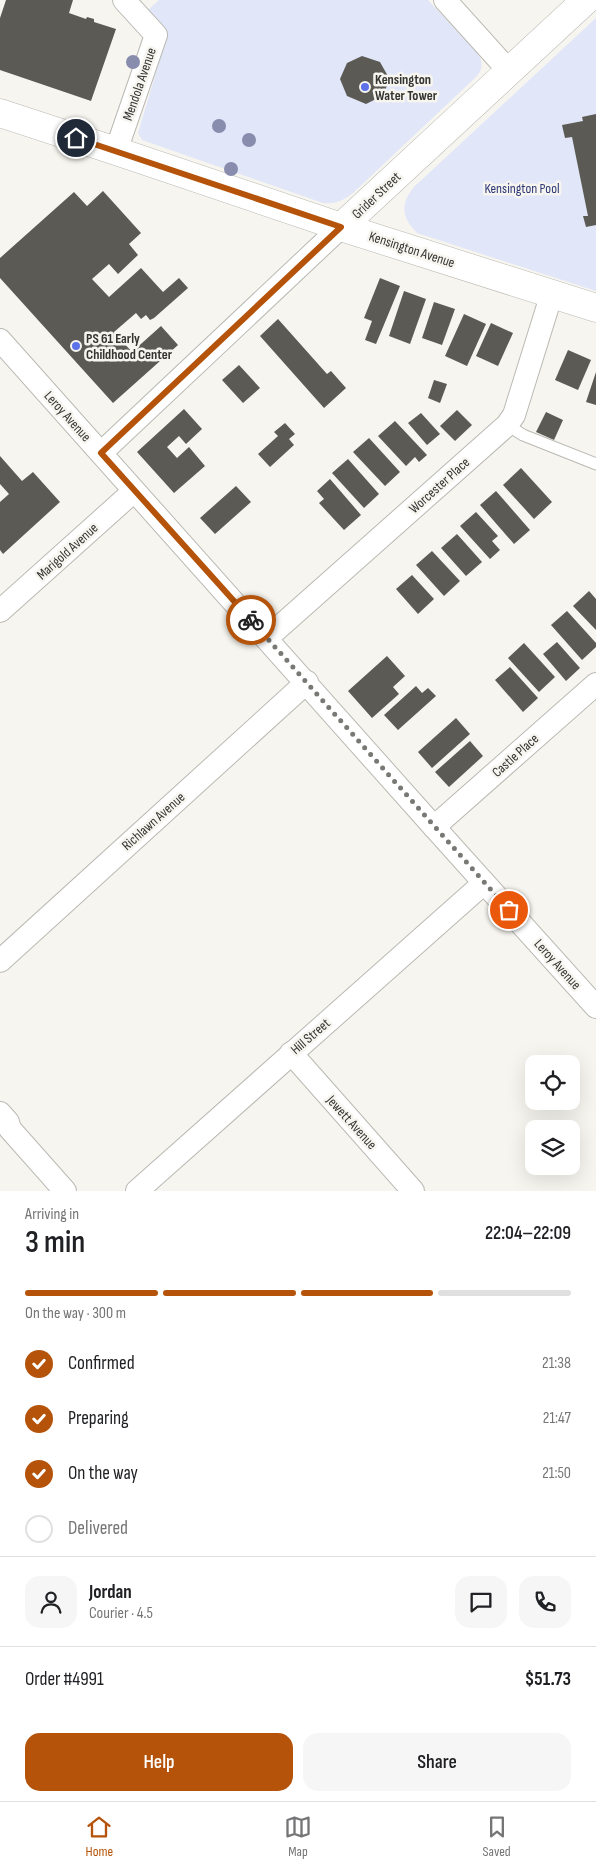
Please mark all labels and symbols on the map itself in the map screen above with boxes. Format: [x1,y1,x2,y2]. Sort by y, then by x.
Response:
street label: Mendola Avenue [119,45,160,123]
place label: Kensington Water Tower [375,71,438,104]
marker: Kensington Water Tower [359,81,371,93]
pin [55,117,97,159]
street label: Grider Street [348,168,404,222]
park label: Kensington Pool [484,180,560,197]
street label: Kensington Avenue [367,228,457,271]
place label: PS 61 Early Childhood Center [86,330,173,363]
marker: PS 61 Early Childhood Center [70,340,82,352]
street label: Leroy Avenue [41,388,95,445]
street label: Worcester Place [405,454,473,517]
street label: Marigold Avenue [33,519,101,583]
courier [226,595,276,645]
street label: Castle Place [489,730,542,781]
street label: Richlawn Avenue [118,789,188,854]
pin [488,889,530,931]
street label: Leroy Avenue [531,936,585,993]
street label: Hill Street [287,1015,334,1058]
street label: Jewett Avenue [322,1091,380,1153]

